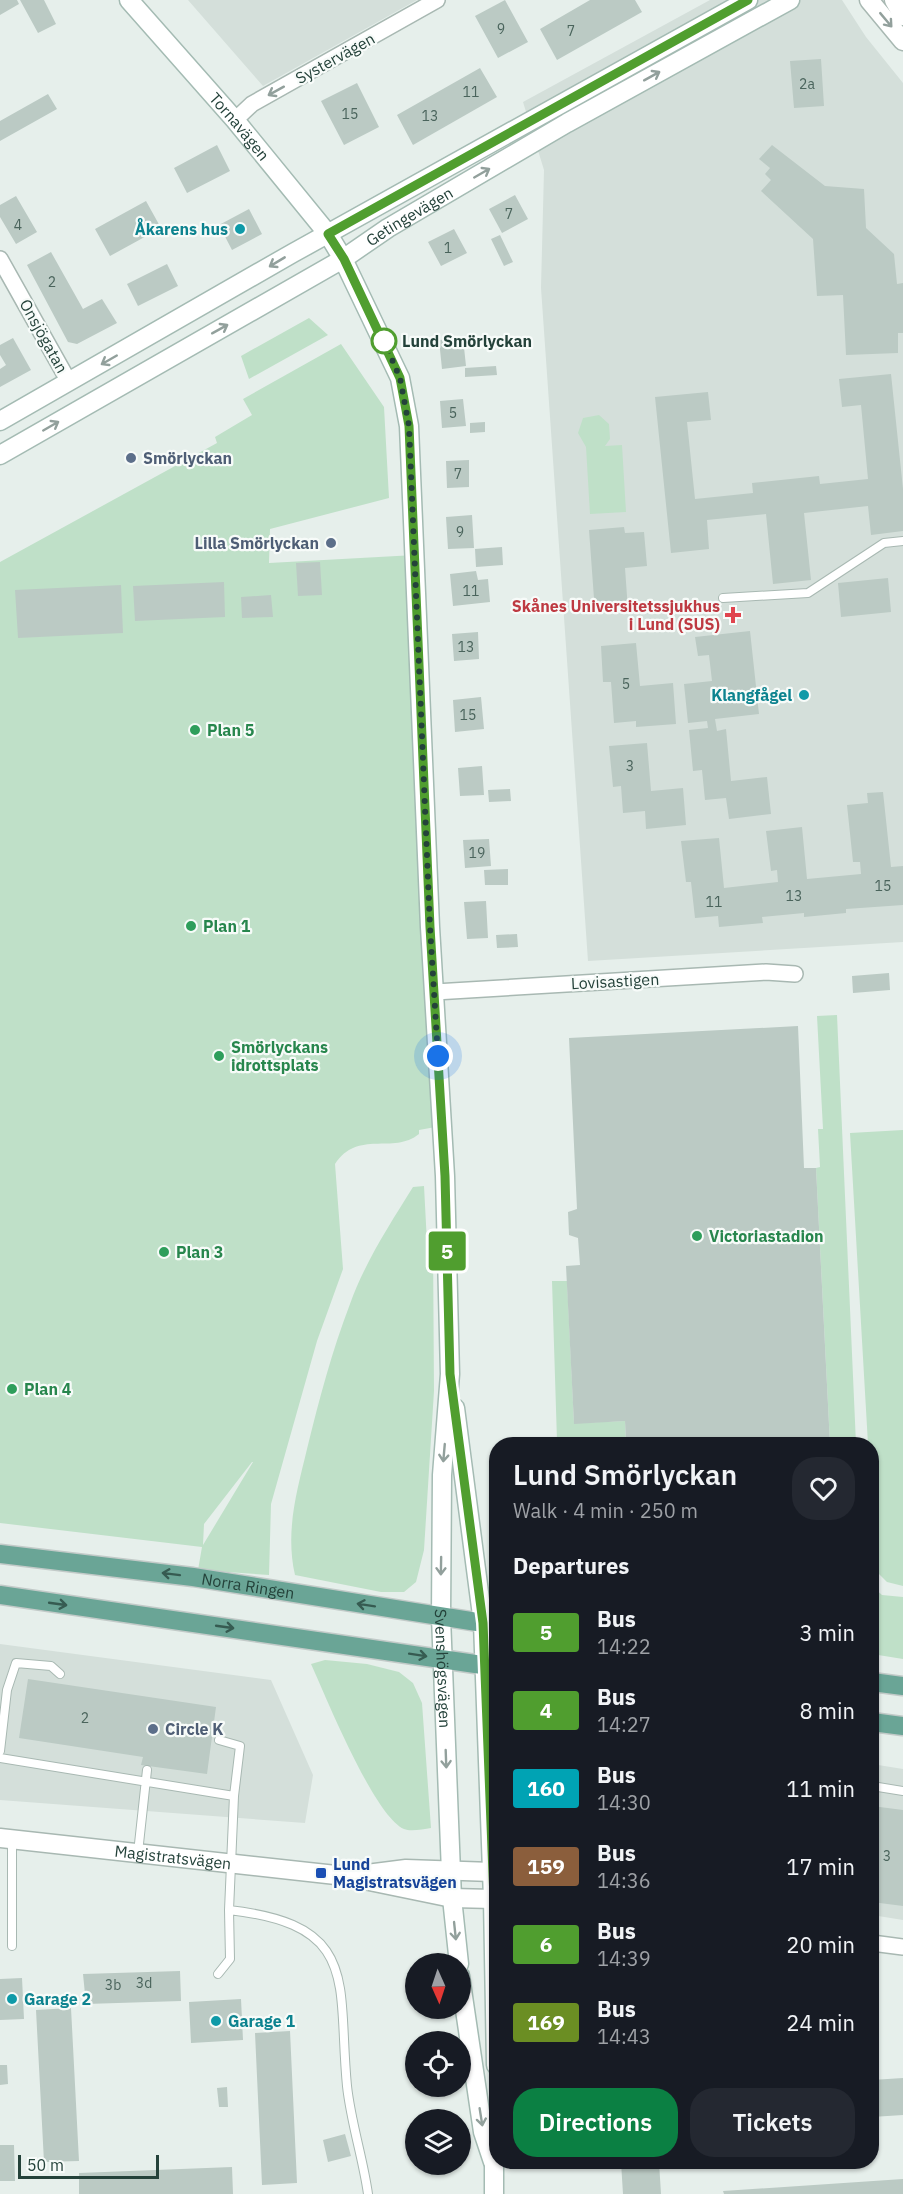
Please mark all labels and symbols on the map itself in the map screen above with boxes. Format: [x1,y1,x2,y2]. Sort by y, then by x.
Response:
one-way arrow [879,12,892,28]
house number: 9 [497,20,505,38]
house number: 7 [567,22,575,40]
street label: Systervägen [292,28,378,88]
one-way arrow [642,70,660,81]
house number: 2a [799,75,815,93]
house number: 11 [463,83,479,101]
one-way arrow [268,85,285,97]
street label: Tornavägen [205,88,274,165]
house number: 15 [342,105,358,123]
house number: 13 [422,107,438,125]
one-way arrow [473,167,490,179]
street label: Getingevägen [362,182,456,250]
house number: 7 [505,205,513,223]
house number: 4 [14,216,22,234]
place label: Åkarens hus [135,217,228,239]
marker: Åkarens hus [233,222,247,236]
house number: 1 [444,239,452,257]
one-way arrow [269,257,286,269]
house number: 2 [48,273,56,291]
street label: Onsjögatan [16,296,72,376]
one-way arrow [211,322,228,334]
marker: Lund Smörlyckan [371,328,397,354]
place label: Lund Smörlyckan [402,331,532,351]
one-way arrow [100,355,118,366]
house number: 5 [449,404,457,422]
one-way arrow [42,420,59,432]
place label: Smörlyckan [143,448,232,468]
marker: Smörlyckan [124,451,138,465]
house number: 7 [454,465,462,483]
house number: 9 [456,523,464,541]
place label: Lilla Smörlyckan [194,533,319,553]
marker: Lilla Smörlyckan [324,536,338,550]
house number: 11 [463,582,479,600]
place label: Skånes Universitetssjukhus i Lund (SUS) [512,596,720,634]
marker: Skånes Universitetssjukhus i Lund (SUS) [724,606,742,624]
house number: 13 [458,638,474,656]
house number: 5 [622,675,630,693]
place label: Klangfågel [711,685,792,705]
marker: Klangfågel [797,688,811,702]
house number: 15 [460,706,476,724]
place label: Plan 5 [207,720,255,740]
marker: Plan 5 [188,723,202,737]
house number: 3 [626,757,634,775]
house number: 19 [469,844,485,862]
house number: 15 [875,877,891,895]
house number: 13 [786,887,802,905]
house number: 11 [706,893,722,911]
place label: Plan 1 [203,916,251,936]
marker: Plan 1 [184,919,198,933]
street label: Lovisastigen [570,969,660,993]
place label: Smörlyckans idrottsplats [231,1037,328,1075]
your location [423,1041,453,1071]
marker: Smörlyckans idrottsplats [212,1049,226,1063]
place label: Victoriastadion [709,1226,824,1246]
marker: Victoriastadion [690,1229,704,1243]
line badge: 5 [428,1232,466,1270]
place label: Plan 3 [176,1242,223,1262]
marker: Plan 3 [157,1245,171,1259]
place label: Plan 4 [24,1379,72,1399]
marker: Plan 4 [5,1382,19,1396]
one-way arrow [438,1443,449,1462]
one-way arrow [435,1556,447,1576]
street label: Norra Ringen [200,1568,296,1603]
one-way arrow [162,1569,181,1580]
one-way arrow [48,1598,67,1609]
one-way arrow [357,1599,377,1610]
street label: Svenshögsvägen [431,1609,455,1729]
one-way arrow [214,1622,234,1633]
one-way arrow [407,1650,427,1661]
house number: 2 [81,1709,89,1727]
place label: Circle K [165,1719,223,1739]
marker: Circle K [146,1722,160,1736]
one-way arrow [440,1749,451,1769]
street label: Magistratsvägen [113,1841,232,1873]
house number: 3 [883,1847,891,1865]
place label: Lund Magistratsvägen [333,1854,457,1892]
marker: Lund Magistratsvägen [314,1866,328,1880]
one-way arrow [450,1920,461,1940]
north arrow [405,1953,471,2019]
house number: 3d [136,1974,152,1992]
house number: 3b [105,1976,121,1994]
place label: Garage 2 [24,1989,91,2009]
marker: Garage 2 [5,1992,19,2006]
place label: Garage 1 [228,2011,295,2031]
marker: Garage 1 [209,2014,223,2028]
one-way arrow [475,2107,486,2126]
scale bar [18,2152,159,2180]

